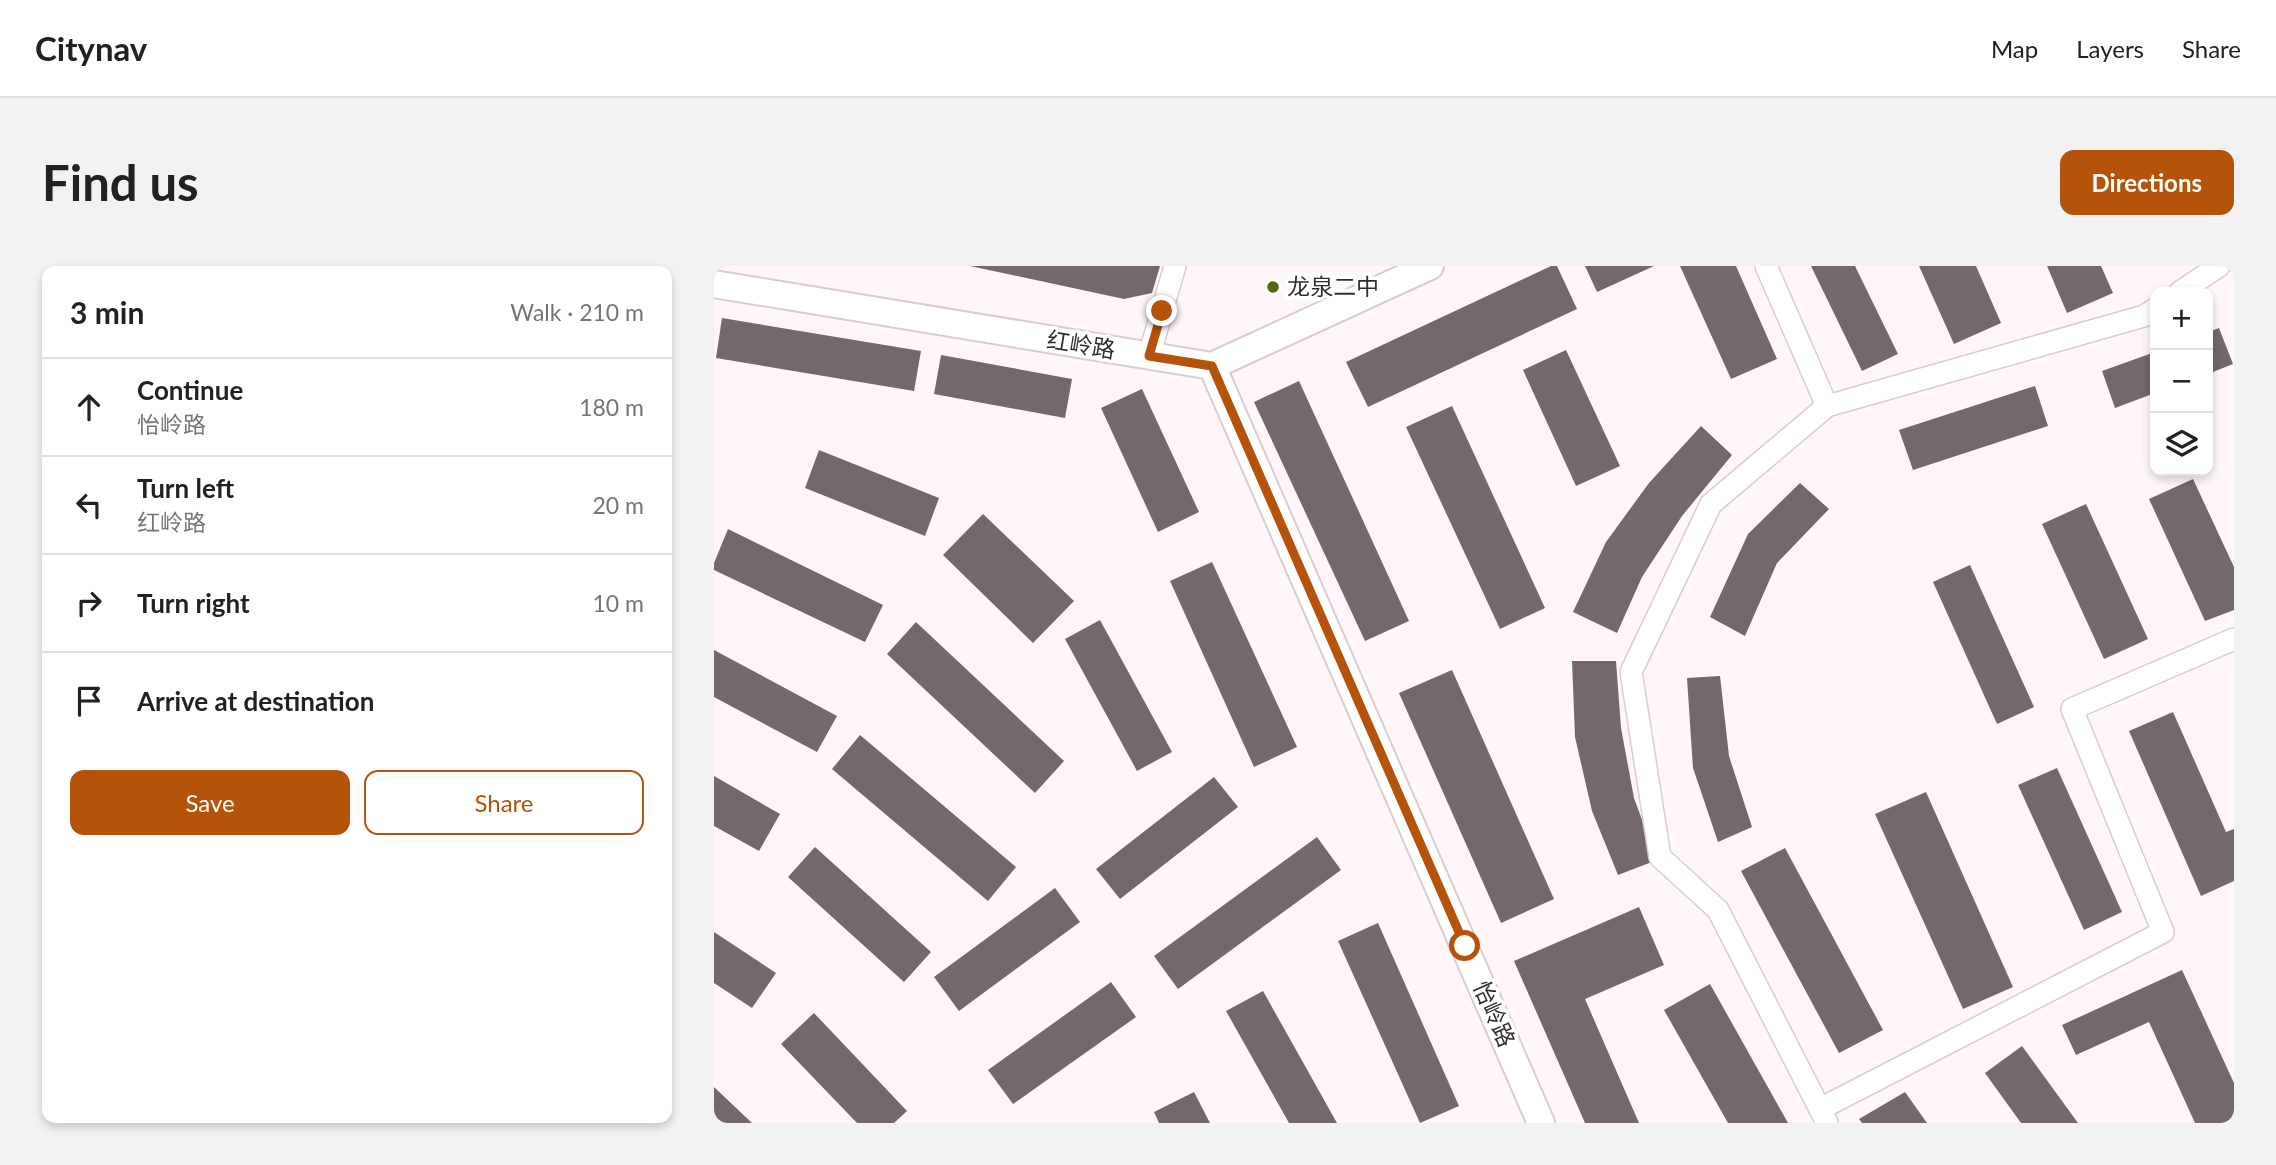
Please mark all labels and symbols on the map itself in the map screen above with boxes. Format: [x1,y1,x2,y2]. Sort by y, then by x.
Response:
place label: 龙泉二中 [1287,272,1379,300]
marker: 龙泉二中 [1265,279,1281,295]
route end [1146,295,1177,326]
street label: 红岭路 [1045,325,1117,363]
route start [1449,930,1480,961]
street label: 怡岭路 [1468,976,1522,1051]

